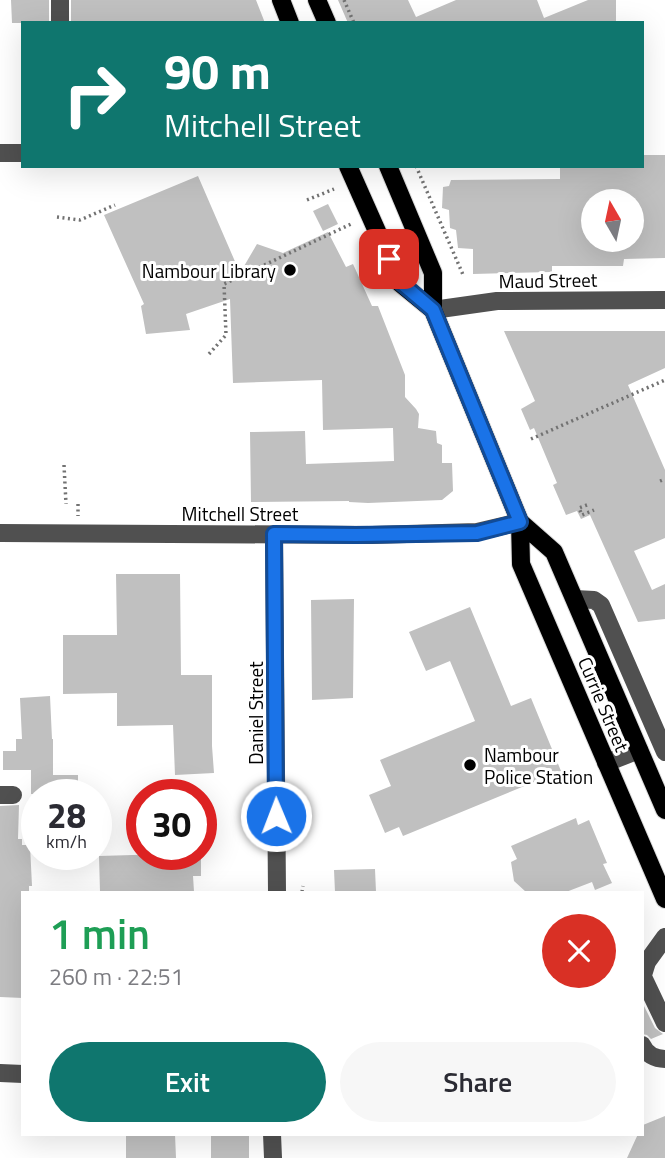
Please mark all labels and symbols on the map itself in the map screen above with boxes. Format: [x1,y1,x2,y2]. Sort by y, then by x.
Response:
north arrow [581,189,644,252]
pin [359,229,419,289]
place label: Nambour Library [142,256,276,285]
marker: Nambour Library [282,262,298,278]
street label: Maud Street [498,265,598,295]
street label: Mitchell Street [182,499,299,528]
street label: Currie Street [571,652,637,756]
street label: Daniel Street [241,661,270,765]
place label: Nambour Police Station [484,740,593,791]
marker: Nambour Police Station [462,757,478,773]
speed limit sign: 30 [126,779,217,870]
position arrow [239,779,313,853]

